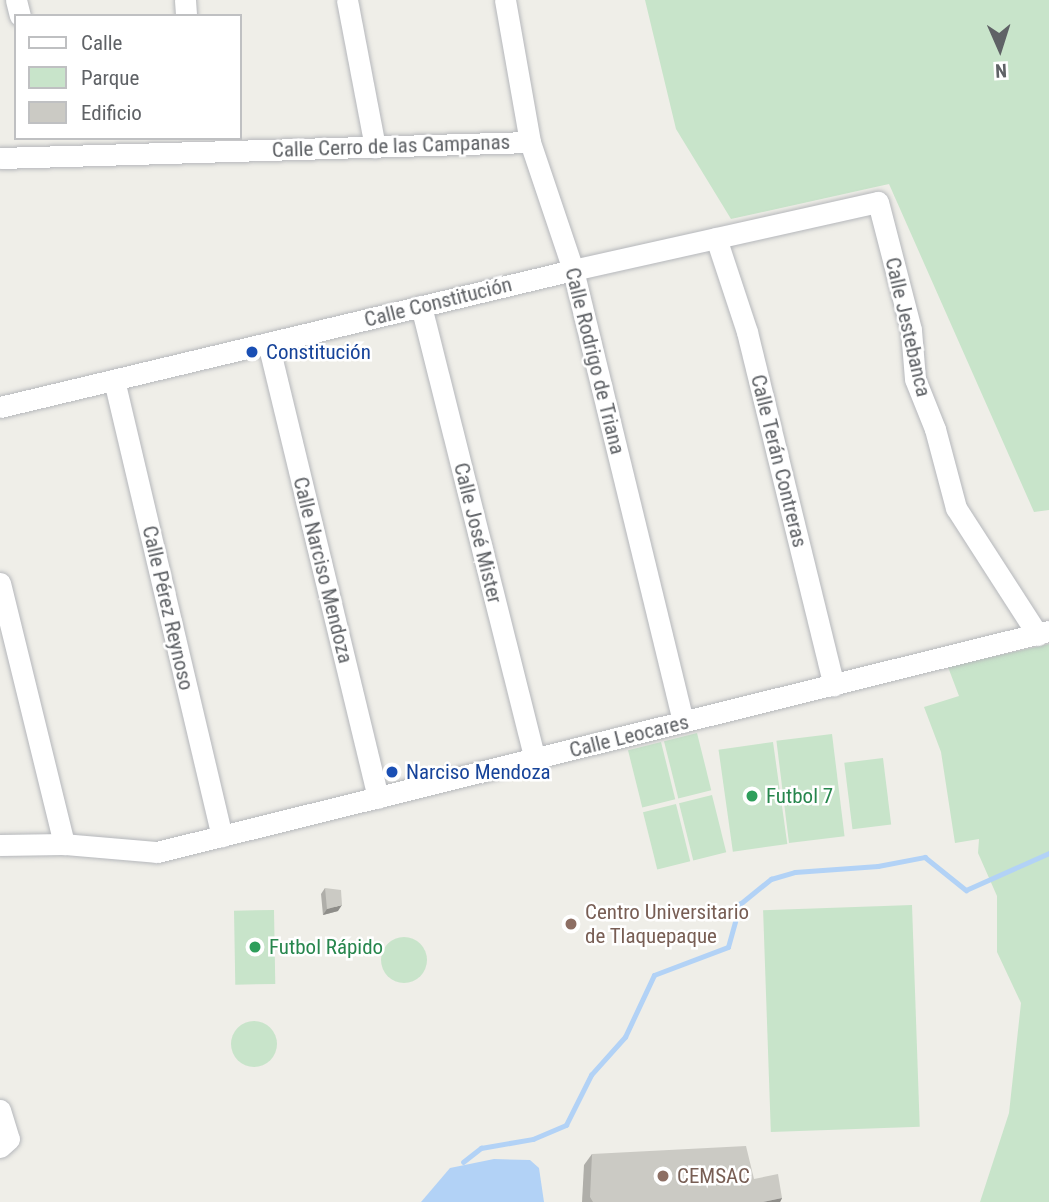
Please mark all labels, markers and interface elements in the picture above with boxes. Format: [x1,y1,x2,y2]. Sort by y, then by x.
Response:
legend [14,14,242,140]
north arrow [965,14,1035,84]
text: Calle [81,31,122,55]
text: N [995,59,1008,82]
text: Parque [81,66,139,90]
text: Edificio [81,101,142,125]
street label: Calle Cerro de las Campanas [271,129,511,163]
street label: Calle Jestebanca [880,255,936,399]
street label: Calle Rodrigo de Triana [560,265,630,457]
street label: Calle Constitución [362,271,514,333]
place label: Constitución [266,339,371,365]
marker: Constitución [244,344,260,360]
street label: Calle Terán Contreras [745,372,813,550]
street label: Calle José Mister [448,460,508,606]
street label: Calle Narciso Mendoza [288,474,358,666]
street label: Calle Pérez Reynoso [137,523,199,693]
street label: Calle Leocares [567,709,691,763]
place label: Narciso Mendoza [406,759,551,785]
marker: Narciso Mendoza [384,764,400,780]
place label: Futbol 7 [766,783,833,809]
marker: Futbol 7 [744,788,760,804]
place label: Centro Universitario de Tlaquepaque [585,899,749,949]
marker: Centro Universitario de Tlaquepaque [563,916,579,932]
place label: Futbol Rápido [269,934,383,960]
marker: Futbol Rápido [247,939,263,955]
place label: CEMSAC [677,1163,750,1189]
marker: CEMSAC [655,1168,671,1184]

